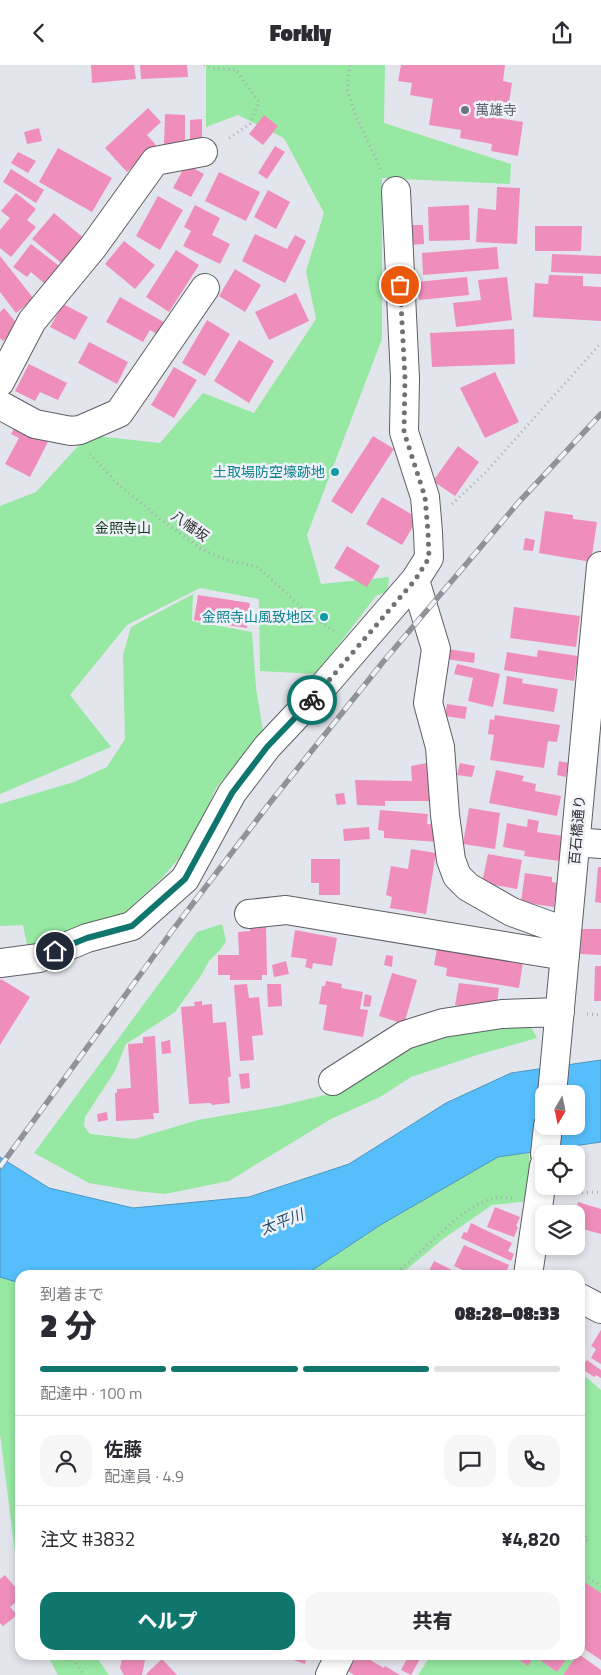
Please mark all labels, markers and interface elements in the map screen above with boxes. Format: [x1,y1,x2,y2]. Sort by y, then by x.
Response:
text: Forkly [270,16,331,50]
icon: back [25,19,53,47]
icon: share [548,19,576,47]
place label: 萬雄寺 [475,99,517,120]
marker: 萬雄寺 [459,104,471,116]
pin [379,264,421,306]
icon: bag [386,271,414,299]
place label: 土取場防空壕跡地 [213,461,325,482]
marker: 土取場防空壕跡地 [329,466,341,478]
street label: 八幡坂 [167,505,214,546]
park label: 金照寺山 [95,517,151,538]
place label: 金照寺山風致地区 [202,606,314,627]
marker: 金照寺山風致地区 [318,611,330,623]
courier [287,675,337,725]
icon: bike [298,686,326,714]
street label: 百石橋通り [563,794,590,866]
pin [34,930,76,972]
icon: home [41,937,69,965]
north arrow [535,1085,585,1135]
map controls [535,1085,585,1255]
button: locate [535,1145,585,1195]
water label: 太平川 [257,1202,309,1240]
button: layers [535,1205,585,1255]
text: 到着まで [40,1282,104,1306]
text: 08:28–08:33 [455,1298,560,1327]
text: 2 分 [40,1301,96,1349]
text: 配達中 · 100 m [40,1381,142,1405]
text: 佐藤 [104,1434,142,1463]
button: person [40,1435,92,1487]
button: chat [444,1435,496,1487]
button: phone [508,1435,560,1487]
text: 配達員 · 4.9 [104,1464,184,1488]
text: 注文 #3832 [40,1524,135,1553]
text: ¥4,820 [502,1524,560,1553]
button: ヘルプ [40,1592,295,1650]
button: 共有 [305,1592,560,1650]

